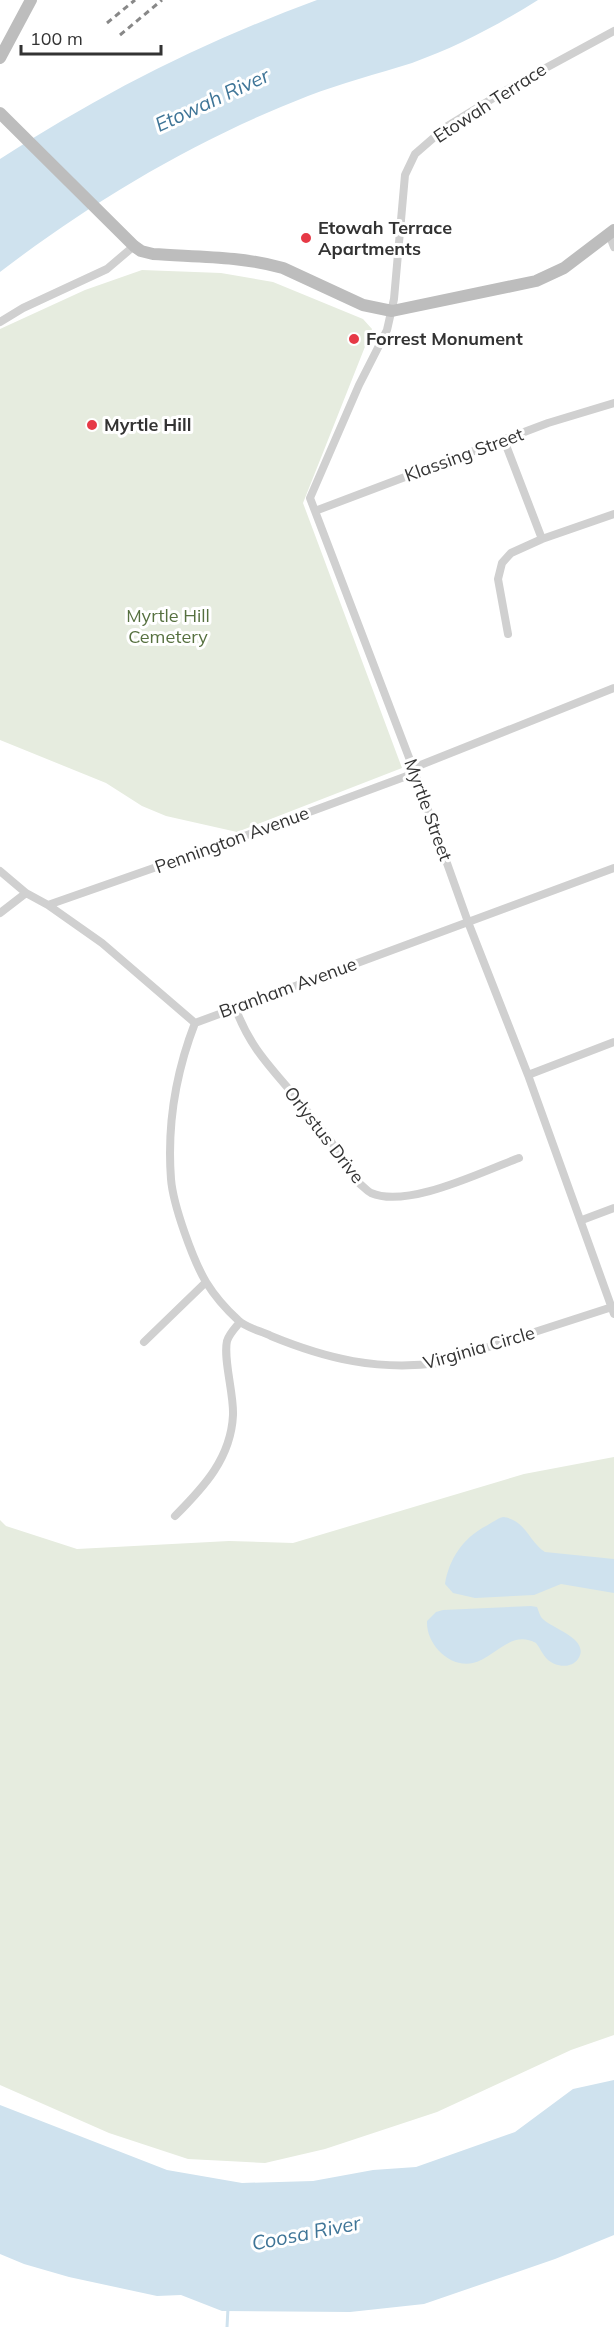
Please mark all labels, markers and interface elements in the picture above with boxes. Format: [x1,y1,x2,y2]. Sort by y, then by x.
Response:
scale bar [21,18,160,56]
text: 100 m [30,27,83,50]
street label: Etowah Terrace [429,58,550,148]
water label: Etowah River [151,62,274,137]
place label: Etowah Terrace Apartments [318,216,452,260]
marker: Etowah Terrace Apartments [299,231,313,245]
place label: Forrest Monument [366,327,523,350]
marker: Forrest Monument [347,332,361,346]
place label: Myrtle Hill [104,413,191,436]
marker: Myrtle Hill [85,418,99,432]
street label: Klassing Street [401,422,526,487]
park label: Myrtle Hill Cemetery [126,604,210,648]
street label: Myrtle Street [399,756,458,864]
street label: Pennington Avenue [152,801,312,878]
street label: Branham Avenue [216,952,360,1023]
street label: Orlystus Drive [279,1082,369,1188]
street label: Virginia Circle [421,1321,537,1374]
water label: Coosa River [249,2210,363,2255]

